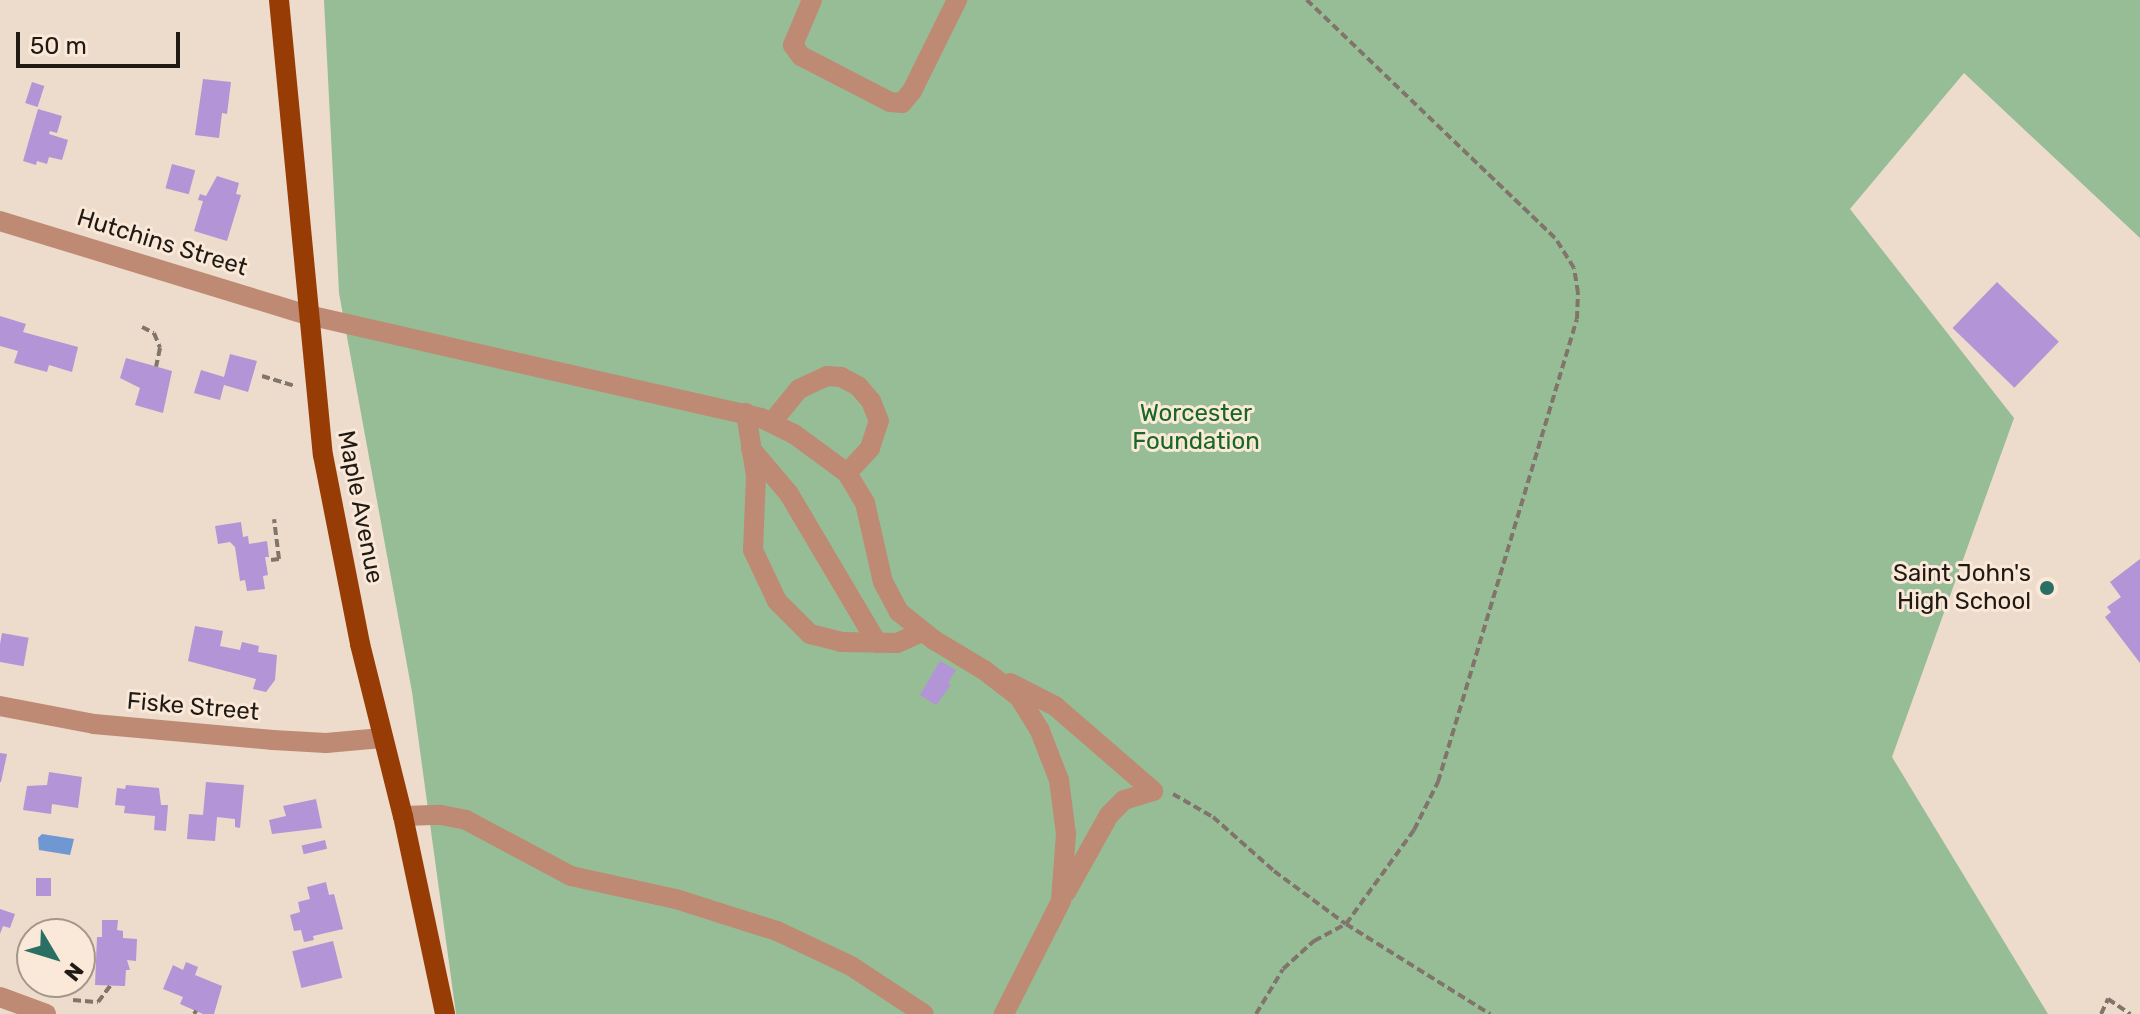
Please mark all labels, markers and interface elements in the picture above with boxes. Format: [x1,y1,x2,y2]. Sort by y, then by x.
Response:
scale bar [20,16,184,66]
text: 50 m [30,32,87,60]
street label: Hutchins Street [73,203,251,283]
park label: Worcester Foundation [1132,400,1260,456]
street label: Maple Avenue [331,428,389,586]
place label: Saint John's High School [1893,560,2031,616]
marker: Saint John's High School [2038,579,2056,597]
street label: Fiske Street [126,687,260,727]
north arrow [16,918,96,998]
text: N [58,957,89,986]

